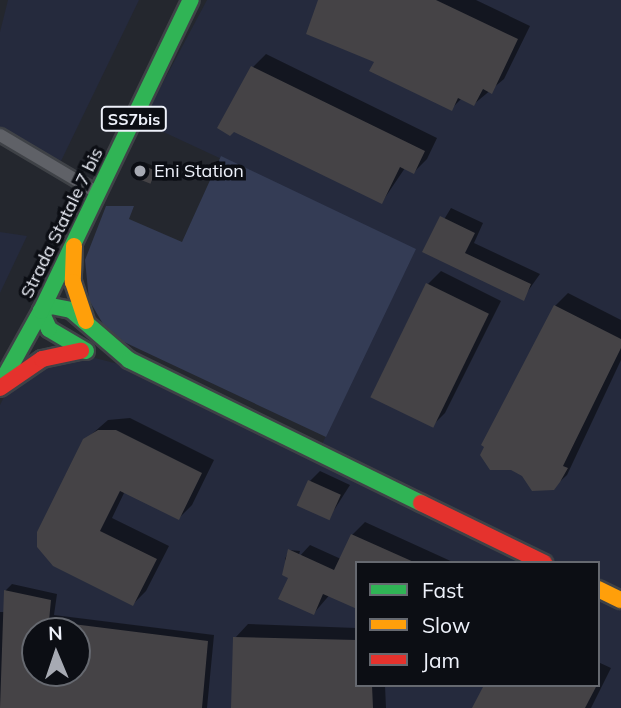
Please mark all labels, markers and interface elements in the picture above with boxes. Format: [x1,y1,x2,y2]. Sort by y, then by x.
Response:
road number: SS7bis [101,106,167,132]
street label: Strada Statale 7 bis [16,144,108,302]
place label: Eni Station [154,160,244,182]
marker: Eni Station [132,163,148,179]
legend [355,561,600,687]
text: Fast [422,577,464,603]
text: Slow [422,612,470,638]
north arrow [21,617,91,687]
text: N [48,621,63,645]
text: Jam [422,647,460,673]

